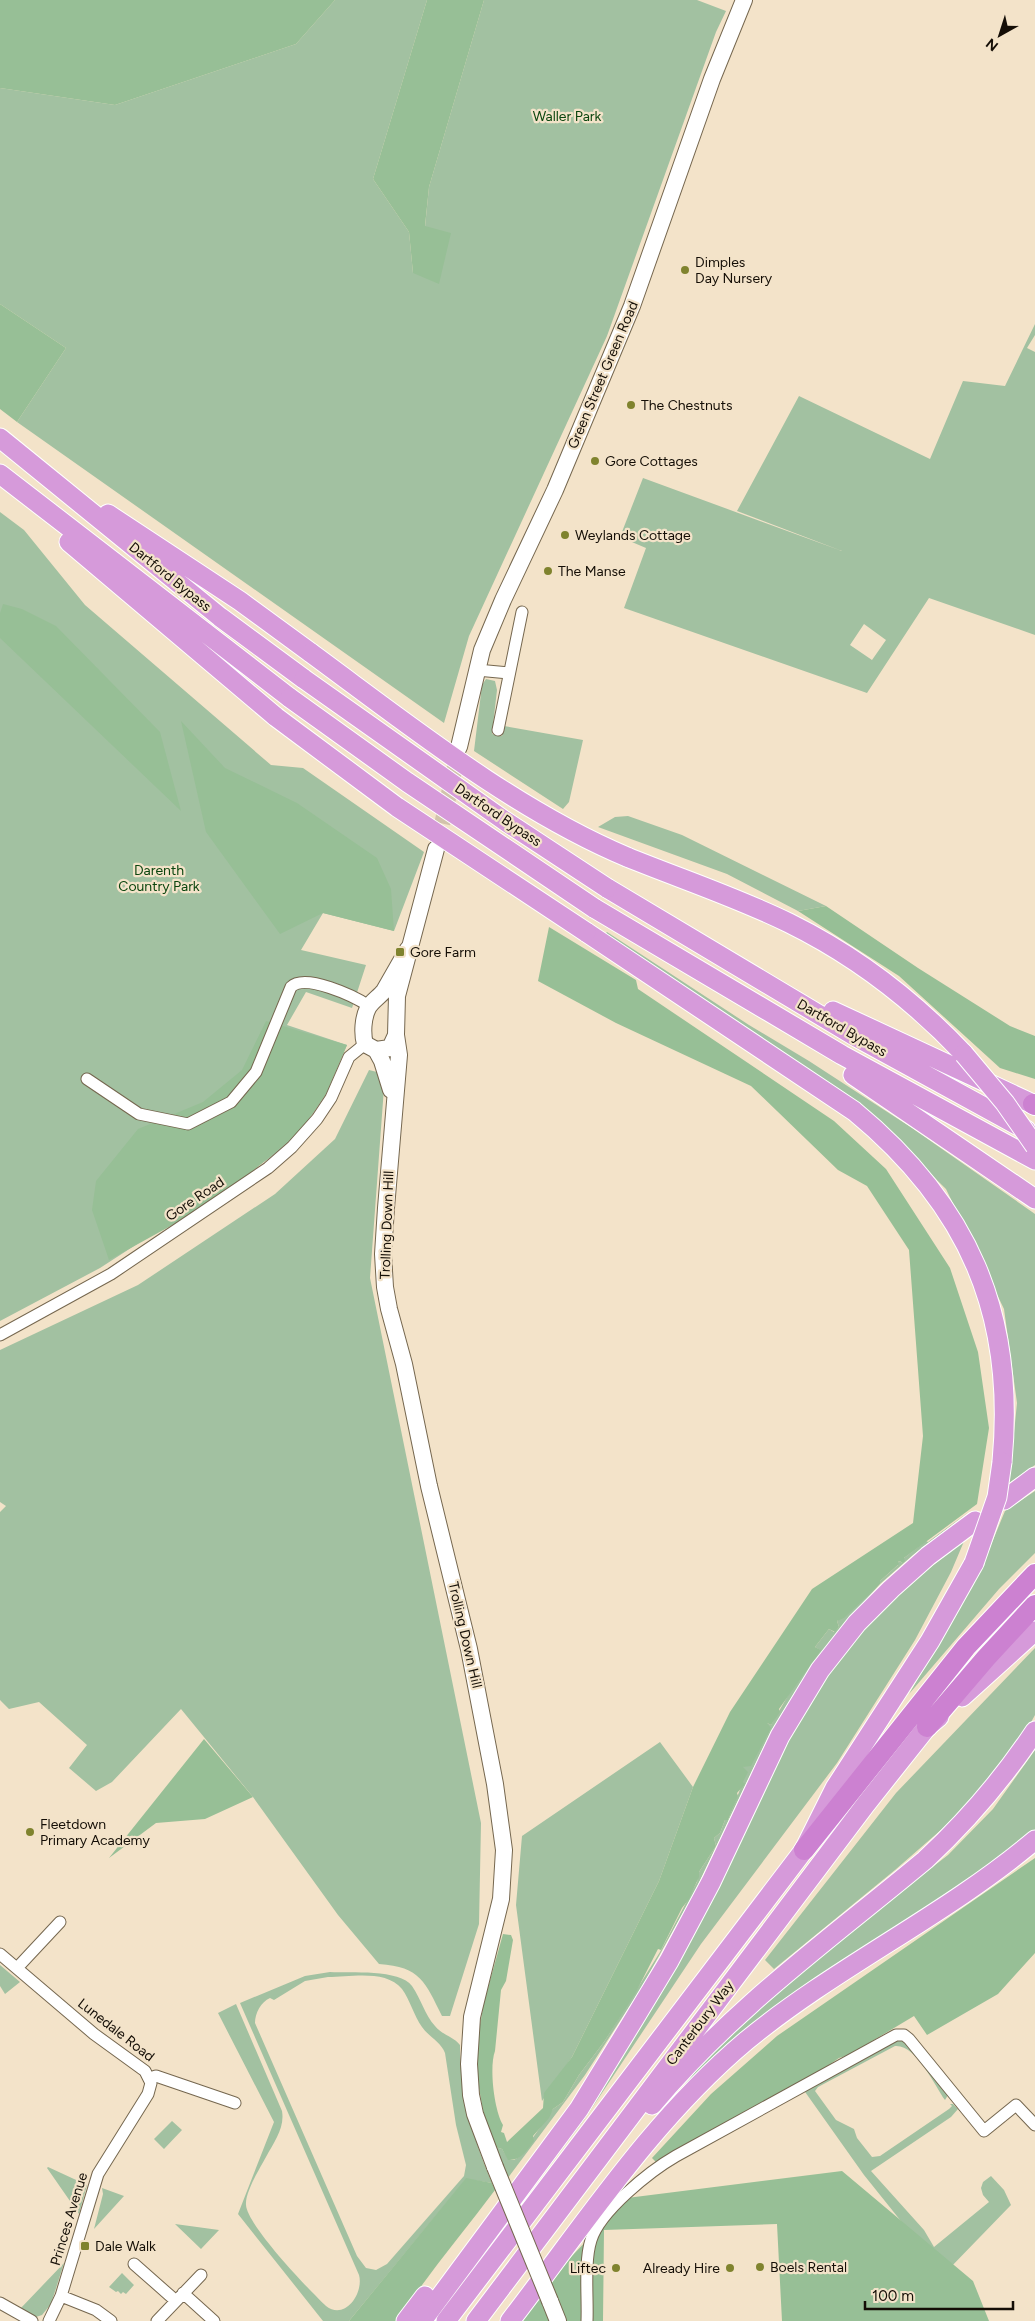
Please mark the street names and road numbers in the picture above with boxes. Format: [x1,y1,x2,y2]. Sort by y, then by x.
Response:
street label: Green Street Green Road [564,299,642,451]
street label: Dartford Bypass [125,539,215,615]
street label: Dartford Bypass [451,780,545,850]
street label: Dartford Bypass [794,995,890,1061]
street label: Trolling Down Hill [377,1170,397,1280]
street label: Gore Road [163,1173,227,1225]
street label: Trolling Down Hill [445,1580,485,1690]
street label: Canterbury Way [663,1977,738,2069]
street label: Lunedale Road [74,1995,158,2065]
street label: Princes Avenue [47,2170,91,2268]

